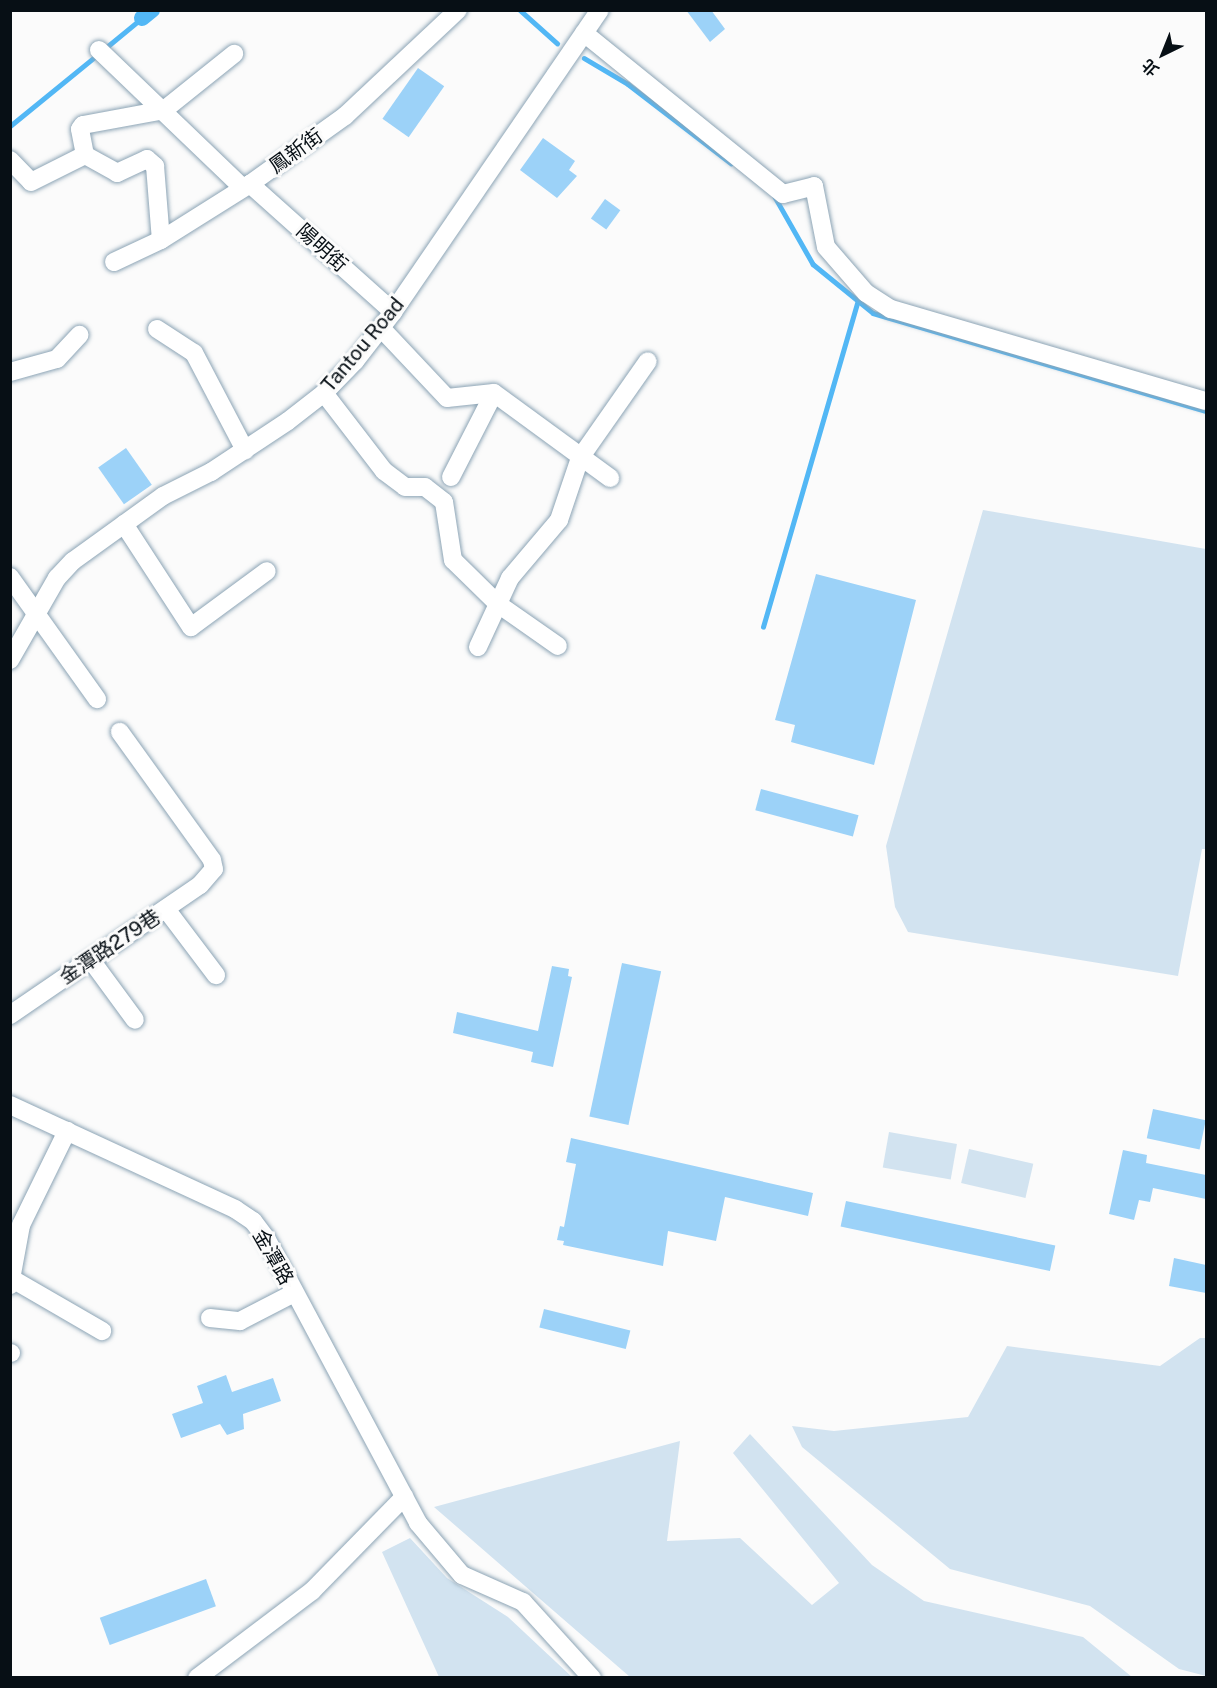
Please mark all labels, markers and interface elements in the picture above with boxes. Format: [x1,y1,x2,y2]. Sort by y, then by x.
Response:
north arrow [1133,24,1193,84]
text: 北 [1138,55,1163,80]
street label: 鳳新街 [265,124,327,178]
street label: 陽明街 [292,219,352,277]
street label: Tantou Road [317,293,409,397]
street label: 金潭路279巷 [55,905,165,989]
street label: 金潭路 [248,1225,298,1289]

